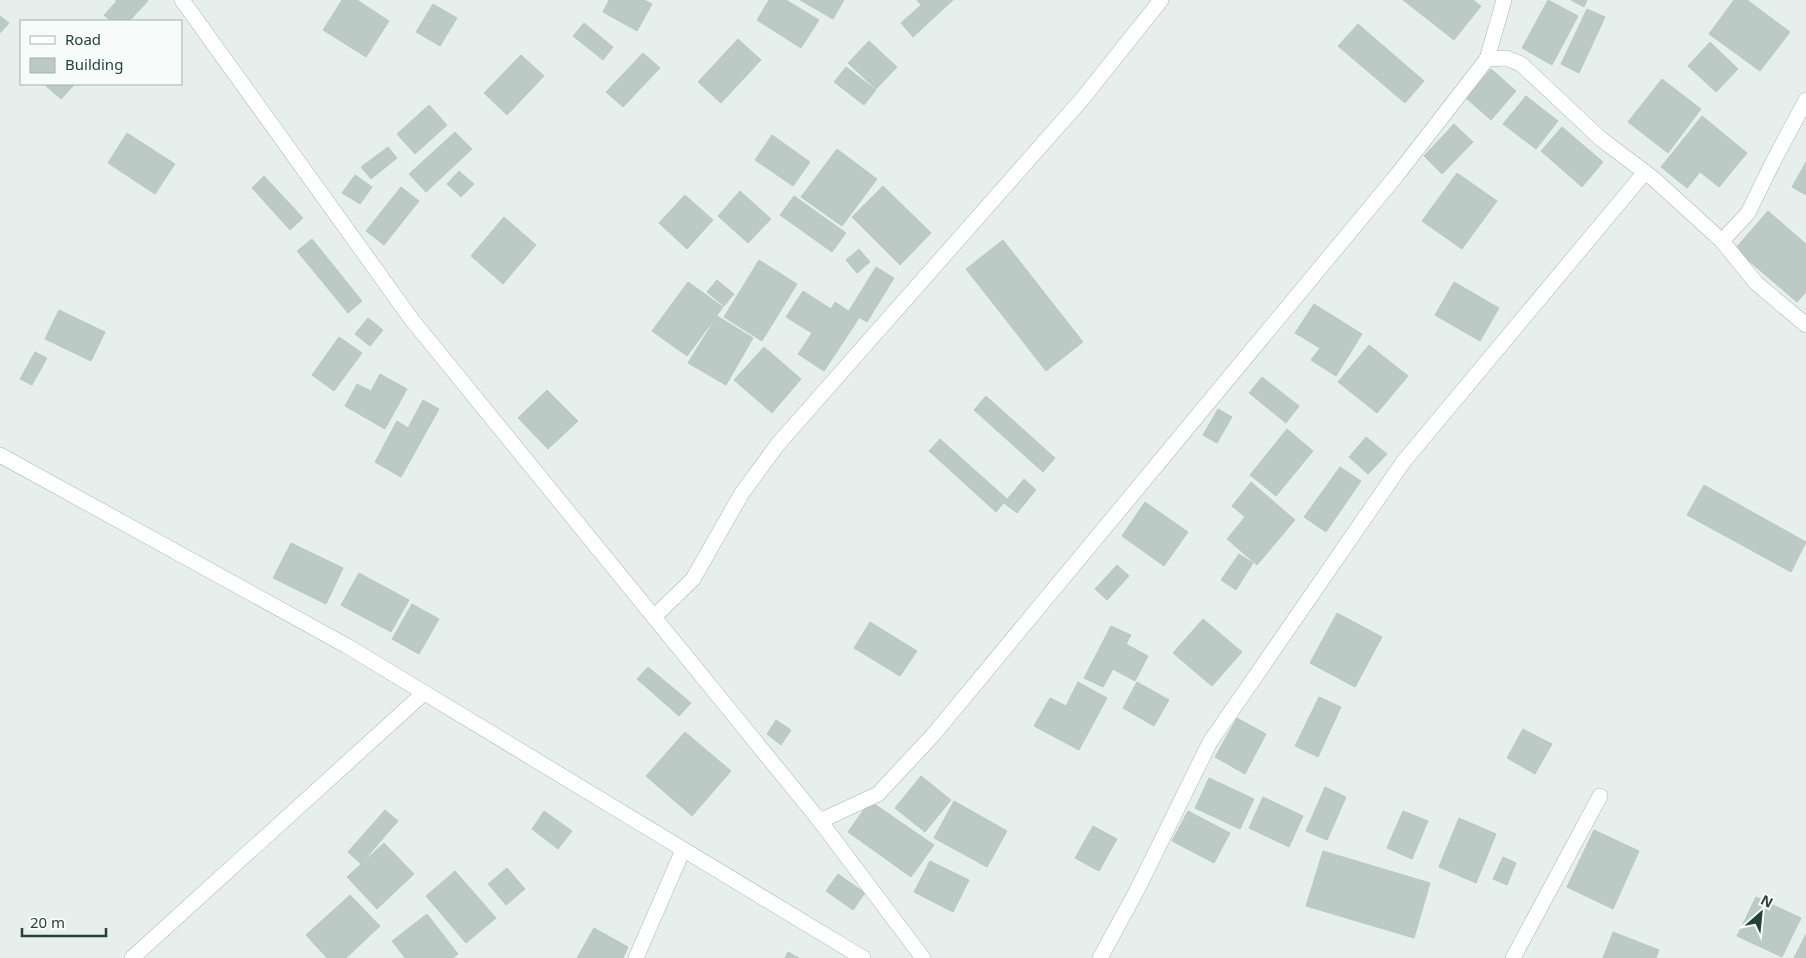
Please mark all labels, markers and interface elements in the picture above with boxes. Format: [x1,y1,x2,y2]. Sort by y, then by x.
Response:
legend [20,20,182,85]
text: Road [65,29,101,49]
text: Building [65,54,123,74]
north arrow [1736,888,1786,938]
text: N [1758,890,1777,912]
scale bar [22,906,106,938]
text: 20 m [30,912,65,932]

